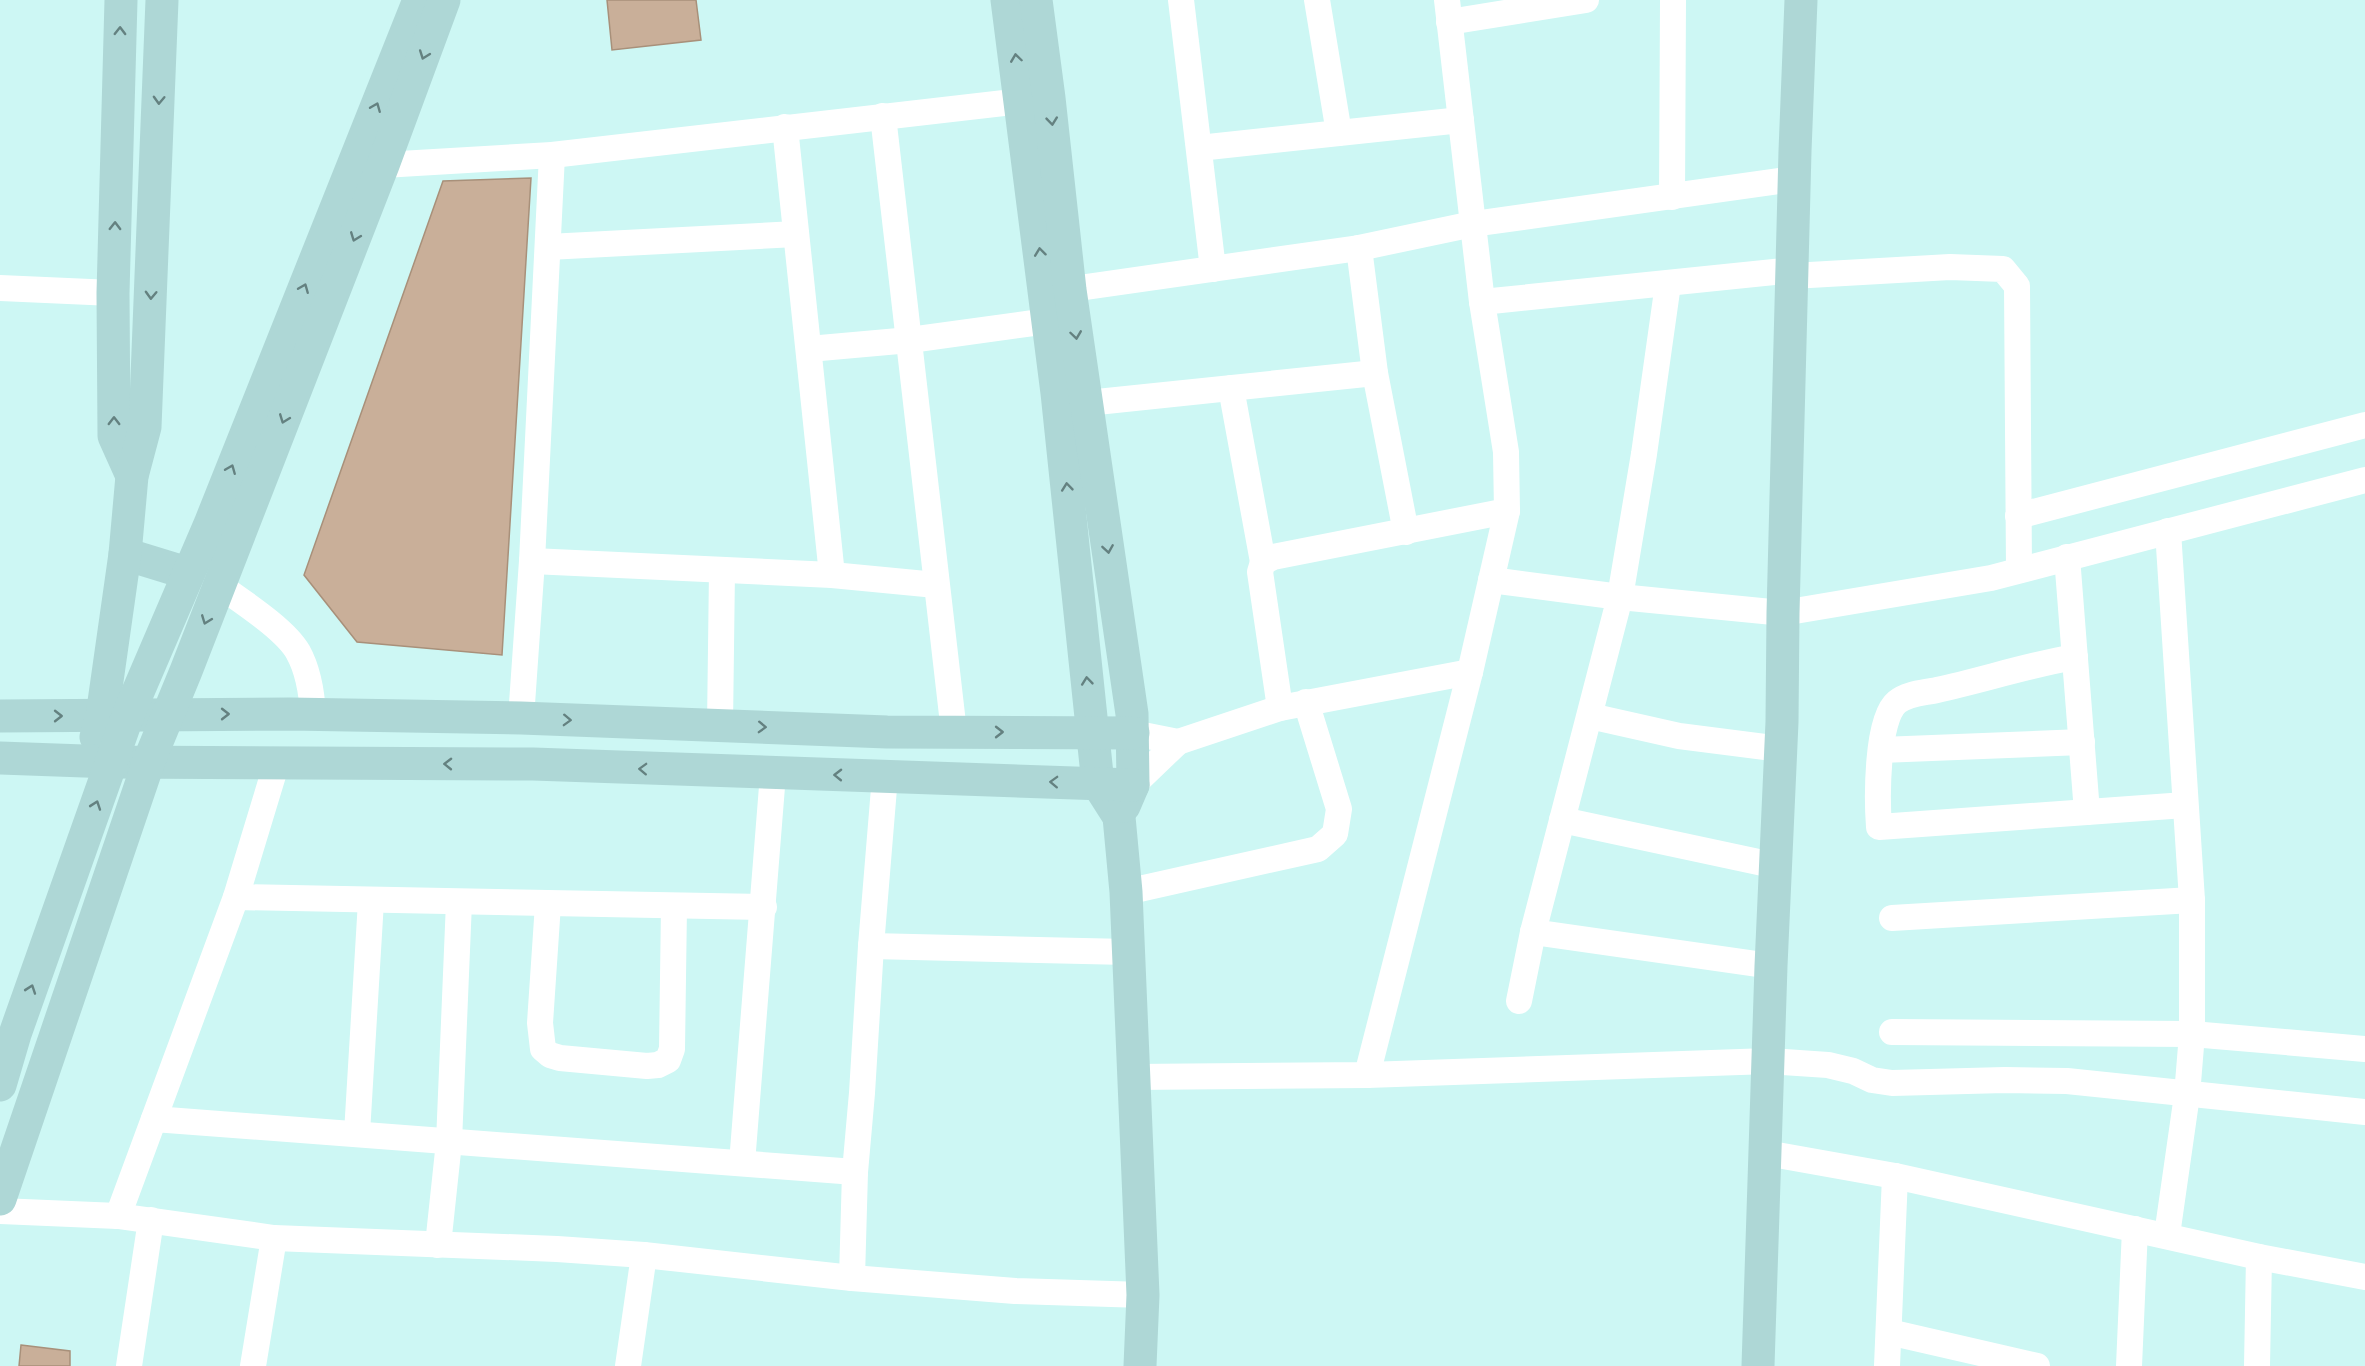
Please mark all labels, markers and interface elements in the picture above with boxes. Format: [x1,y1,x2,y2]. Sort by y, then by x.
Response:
one-way arrow [114,27,126,36]
one-way arrow [419,49,431,60]
one-way arrow [1010,54,1022,63]
one-way arrow [152,96,165,105]
one-way arrow [369,103,381,114]
one-way arrow [1045,116,1057,125]
one-way arrow [109,222,121,231]
one-way arrow [350,231,362,242]
one-way arrow [1034,247,1047,256]
one-way arrow [296,283,309,294]
one-way arrow [145,291,158,300]
one-way arrow [1069,331,1081,340]
one-way arrow [279,413,291,424]
one-way arrow [108,417,120,426]
one-way arrow [224,465,236,476]
one-way arrow [1061,483,1074,492]
one-way arrow [1101,544,1113,553]
one-way arrow [200,614,213,625]
one-way arrow [1082,676,1094,686]
one-way arrow [220,708,229,720]
one-way arrow [54,710,63,722]
one-way arrow [562,713,571,726]
one-way arrow [757,721,766,733]
one-way arrow [994,726,1003,738]
one-way arrow [444,757,453,770]
one-way arrow [639,762,648,775]
one-way arrow [833,769,842,782]
one-way arrow [1049,776,1058,789]
one-way arrow [89,800,102,811]
one-way arrow [24,984,37,995]

